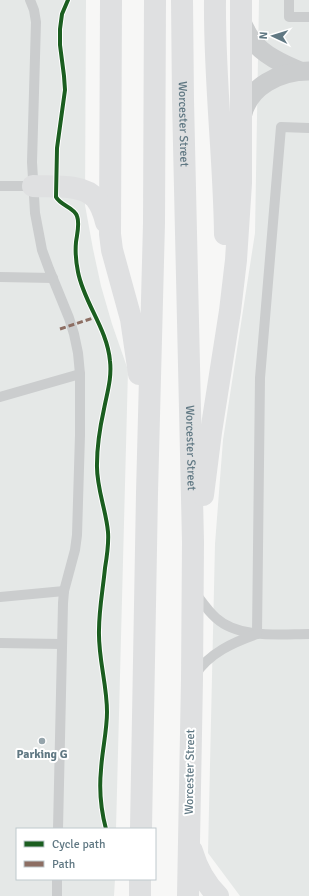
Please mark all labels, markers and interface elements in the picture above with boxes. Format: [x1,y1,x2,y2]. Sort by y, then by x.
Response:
north arrow [253,16,293,56]
text: N [257,31,270,40]
street label: Worcester Street [175,81,192,167]
street label: Worcester Street [182,405,199,491]
street label: Worcester Street [182,729,198,815]
marker: Parking G [37,736,47,746]
place label: Parking G [16,747,68,762]
legend [16,828,156,880]
text: Cycle path [52,837,105,852]
text: Path [52,857,75,872]

